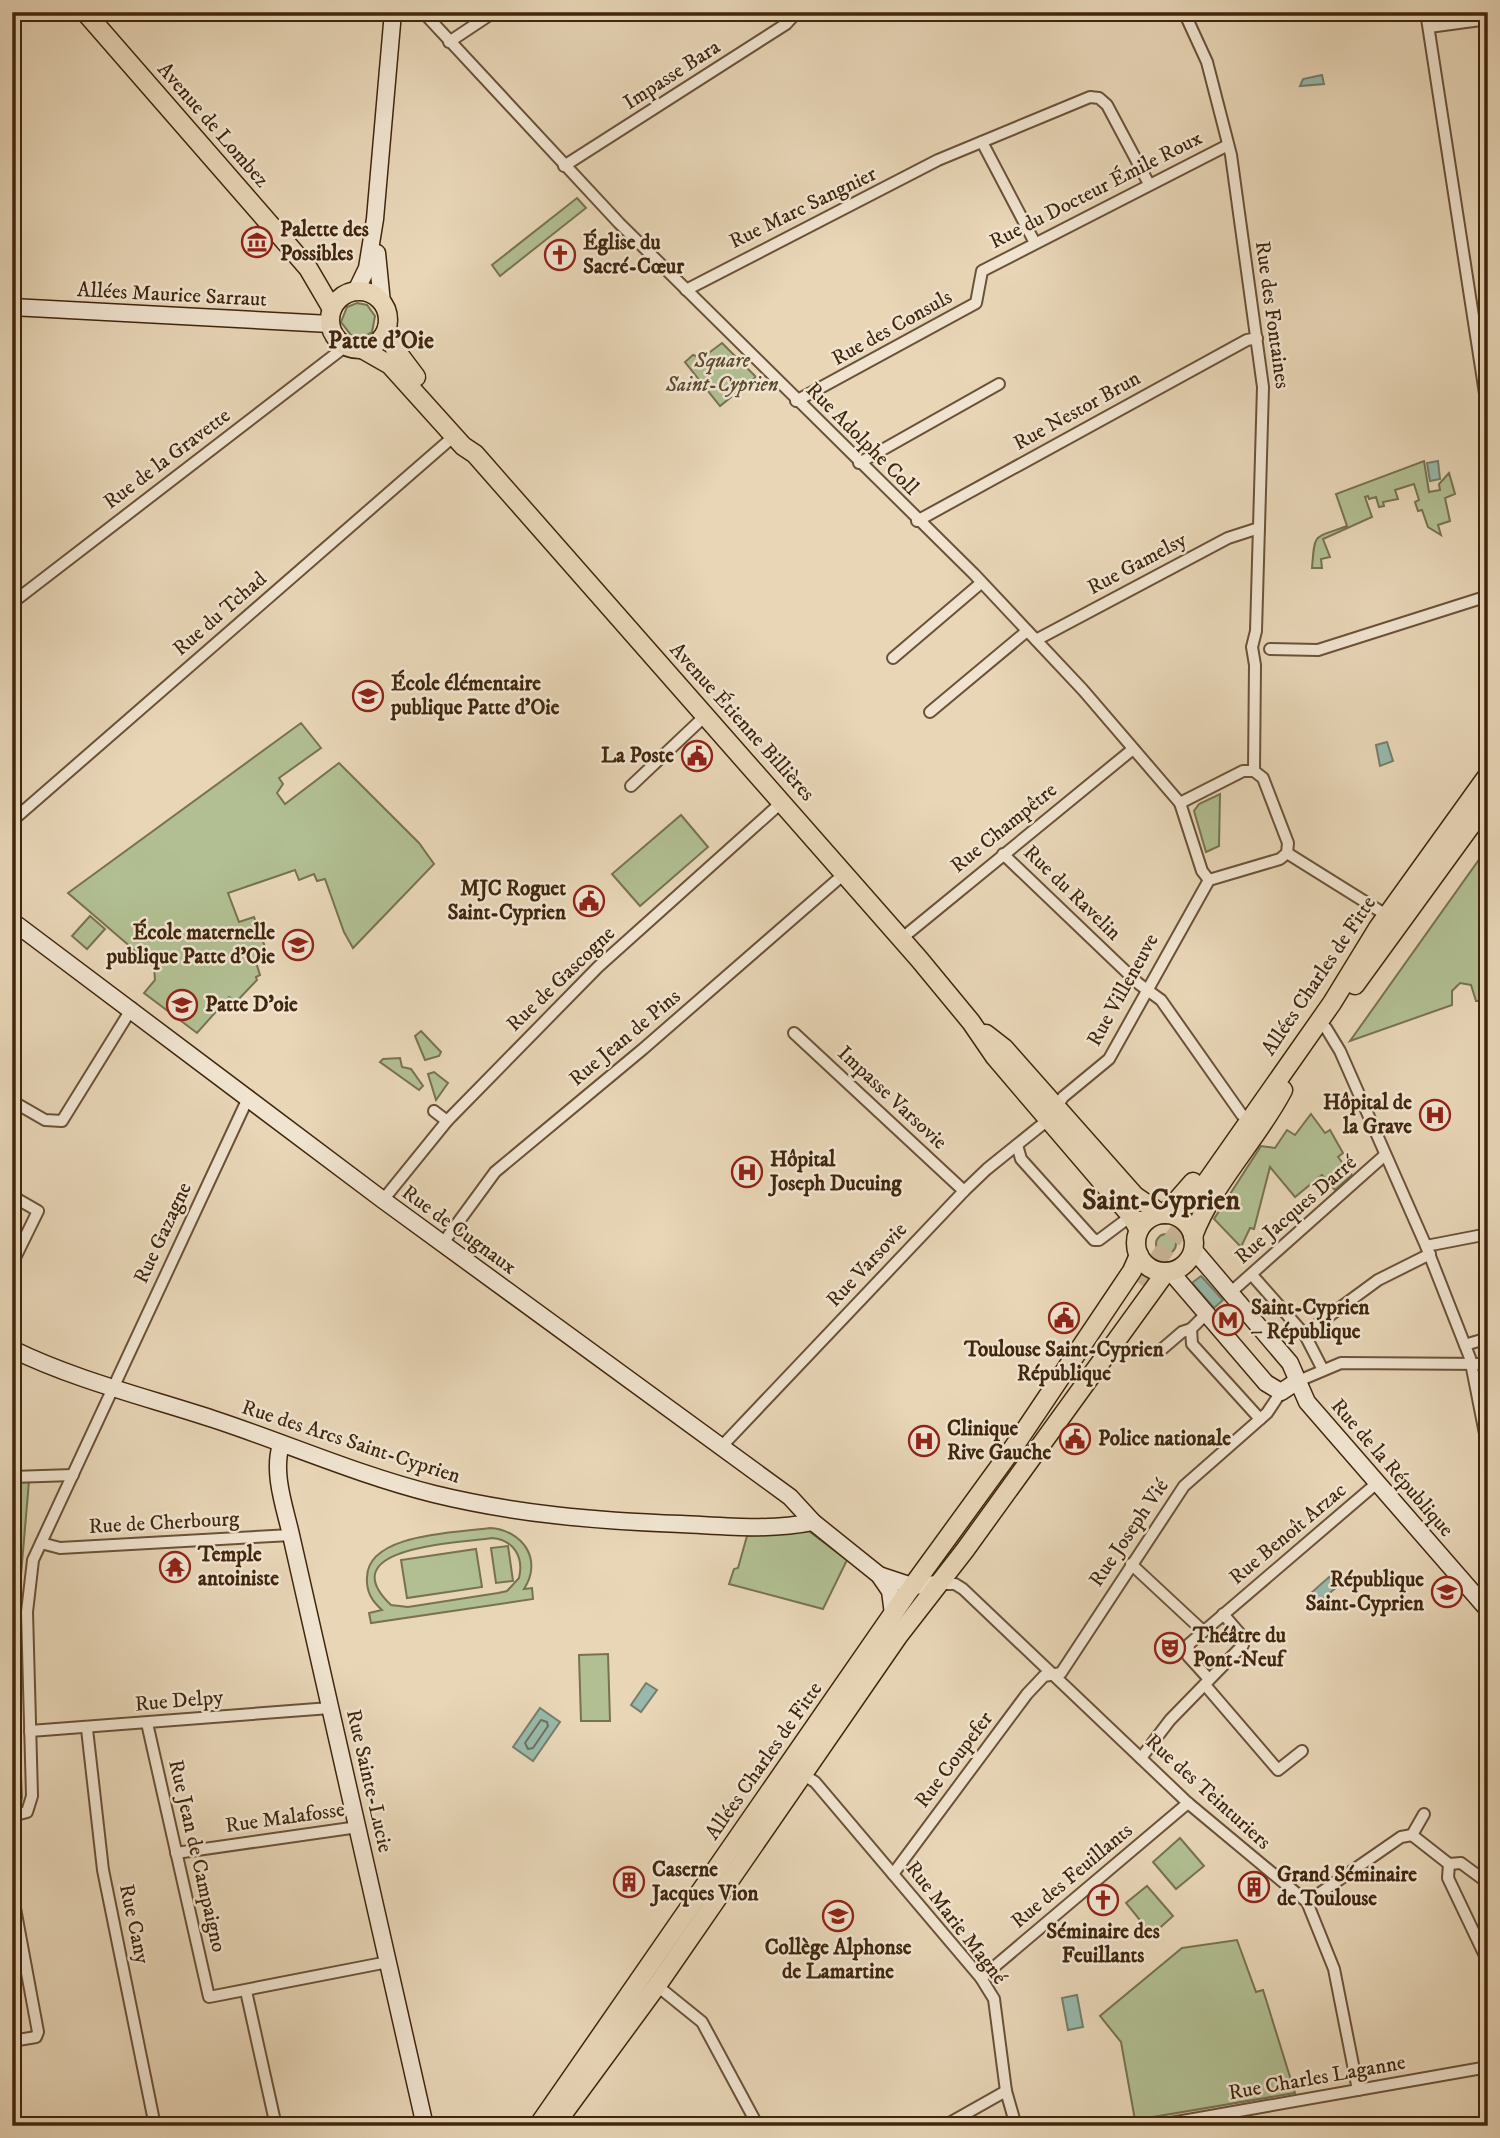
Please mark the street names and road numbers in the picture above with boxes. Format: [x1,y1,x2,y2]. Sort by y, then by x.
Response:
street label: Impasse Bara [619,34,725,116]
street label: Avenue de Lombez [152,57,274,193]
street label: Rue du Docteur Émile Roux [985,124,1207,255]
street label: Rue Marc Sangnier [725,161,881,255]
street label: Rue des Fontaines [1249,239,1295,391]
street label: Allées Maurice Sarraut [76,277,268,313]
street label: Rue des Consuls [827,284,957,372]
street label: Rue Nestor Brun [1009,365,1145,457]
street label: Rue Adolphe Coll [800,377,924,501]
street label: Rue de la Gravette [98,403,236,515]
street label: Rue Gamelsy [1083,527,1192,601]
street label: Rue du Tchad [168,566,273,662]
street label: Avenue Étienne Billières [664,637,821,807]
street label: Rue Champêtre [946,777,1063,879]
street label: Rue du Ravelin [1018,840,1126,946]
street label: Allées Charles de Fitte [1256,891,1382,1061]
street label: Rue de Gascogne [501,921,621,1037]
street label: Rue Villeneuve [1081,929,1165,1051]
street label: Rue Jean de Pins [564,984,686,1092]
street label: Impasse Varsovie [832,1041,952,1156]
street label: Rue Jacques Darré [1230,1150,1362,1270]
street label: Rue Gazagne [128,1178,198,1288]
street label: Rue de Cugnaux [396,1180,522,1280]
street label: Rue Varsovie [821,1217,913,1313]
street label: Rue des Arcs Saint-Cyprien [238,1394,464,1490]
street label: Rue de la République [1325,1394,1459,1543]
street label: Rue Joseph Vié [1083,1474,1175,1592]
street label: Rue Benoît Arzac [1224,1477,1352,1591]
street label: Rue de Cherbourg [88,1506,241,1540]
street label: Allées Charles de Fitte [700,1677,828,1845]
street label: Rue Delpy [134,1684,225,1718]
street label: Rue Sainte-Lucie [340,1707,398,1855]
street label: Rue Coupefer [909,1707,999,1813]
street label: Rue des Teinturiers [1140,1729,1276,1855]
street label: Rue Jean de Campaigno [162,1757,232,1955]
street label: Rue Malafosse [224,1797,347,1839]
street label: Rue des Feuillants [1006,1818,1138,1934]
street label: Rue Marie Magné [900,1856,1013,1990]
street label: Rue Cany [113,1882,155,1967]
street label: Rue Charles Laganne [1227,2050,1408,2106]

